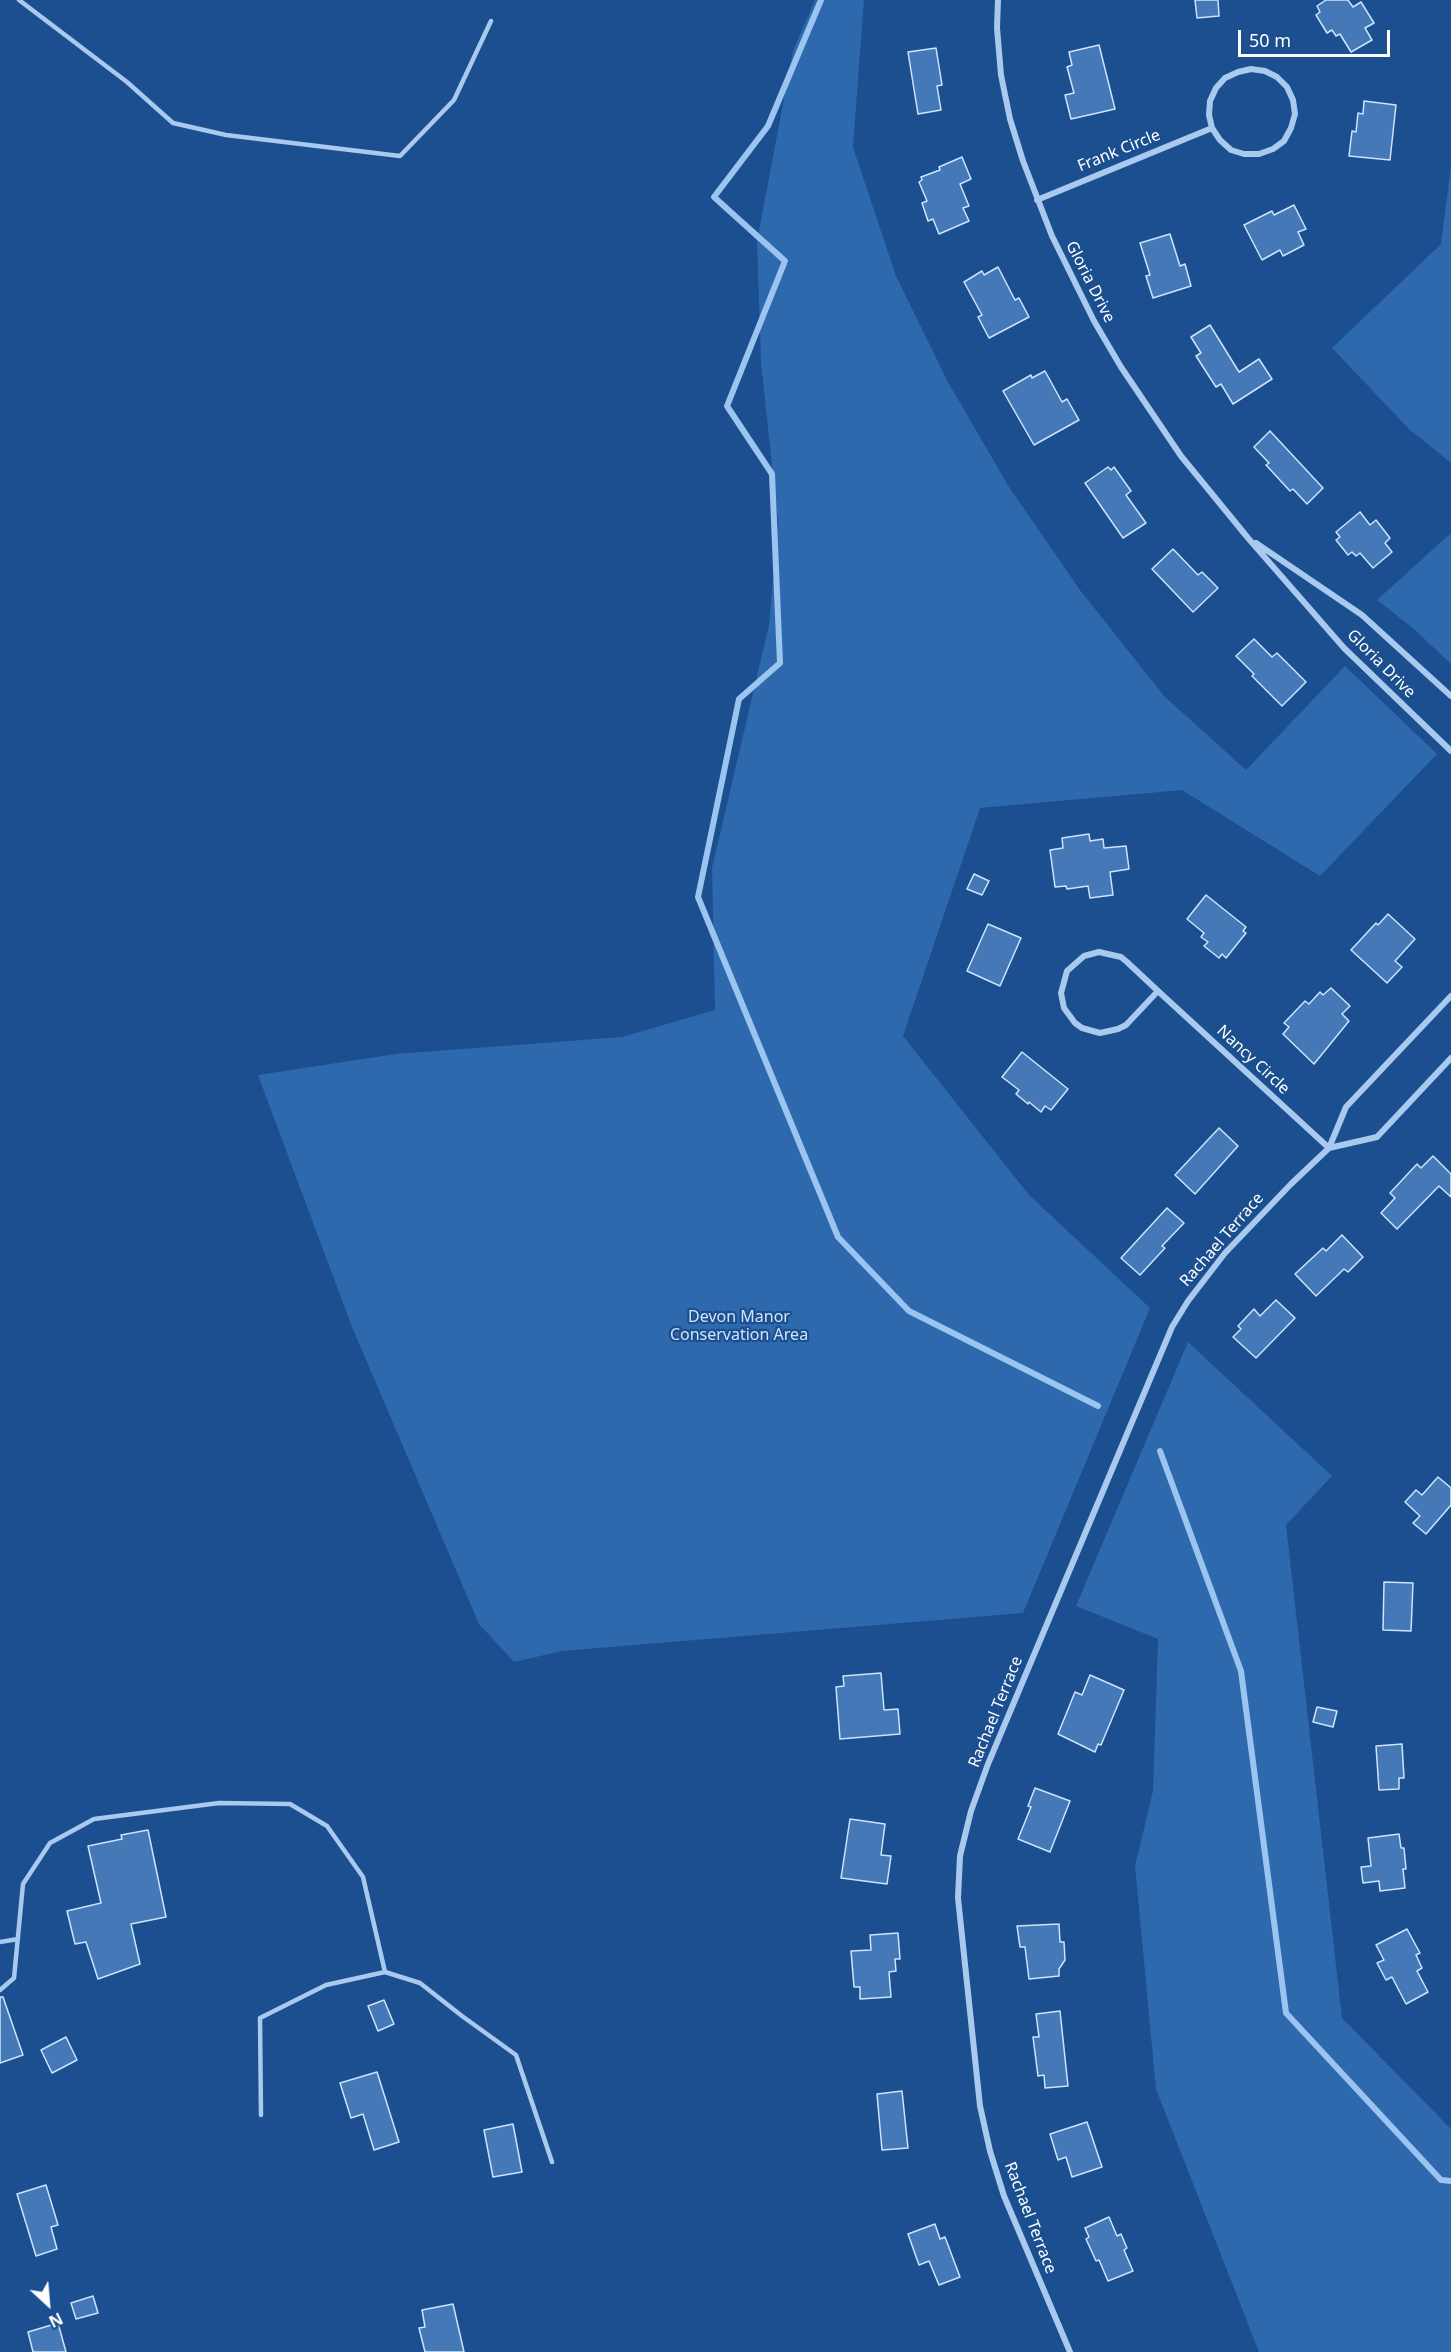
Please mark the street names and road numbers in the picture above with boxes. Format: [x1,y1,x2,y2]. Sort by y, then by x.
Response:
street label: Frank Circle [1075,126,1163,176]
street label: Gloria Drive [1061,238,1119,326]
street label: Gloria Drive [1343,626,1419,702]
street label: Nancy Circle [1213,1021,1293,1099]
street label: Rachael Terrace [1176,1189,1268,1291]
street label: Rachael Terrace [965,1654,1027,1770]
street label: Rachael Terrace [1000,2159,1060,2277]

